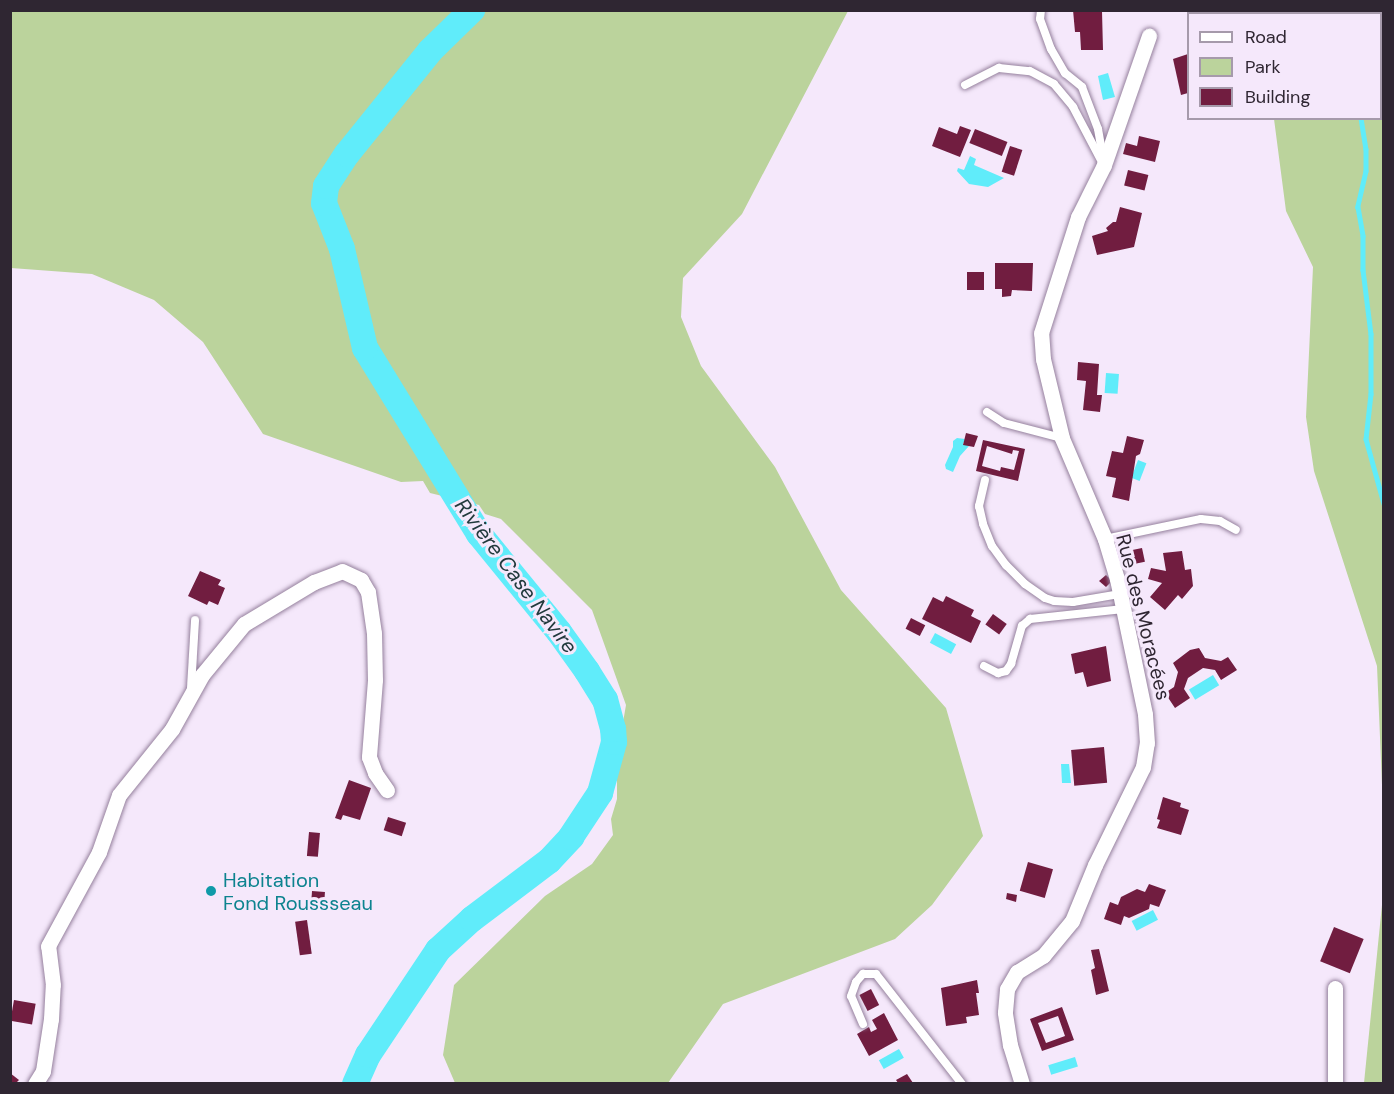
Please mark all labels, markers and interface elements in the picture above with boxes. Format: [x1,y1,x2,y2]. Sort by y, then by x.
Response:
legend [1187,12,1382,120]
text: Road [1245,25,1287,49]
text: Park [1245,55,1281,79]
text: Building [1245,85,1310,109]
water label: Rivière Case Navire [449,494,583,658]
street label: Rue des Moracées [1111,531,1175,703]
place label: Habitation Fond Roussseau [223,868,373,915]
marker: Habitation Fond Roussseau [204,884,218,898]

